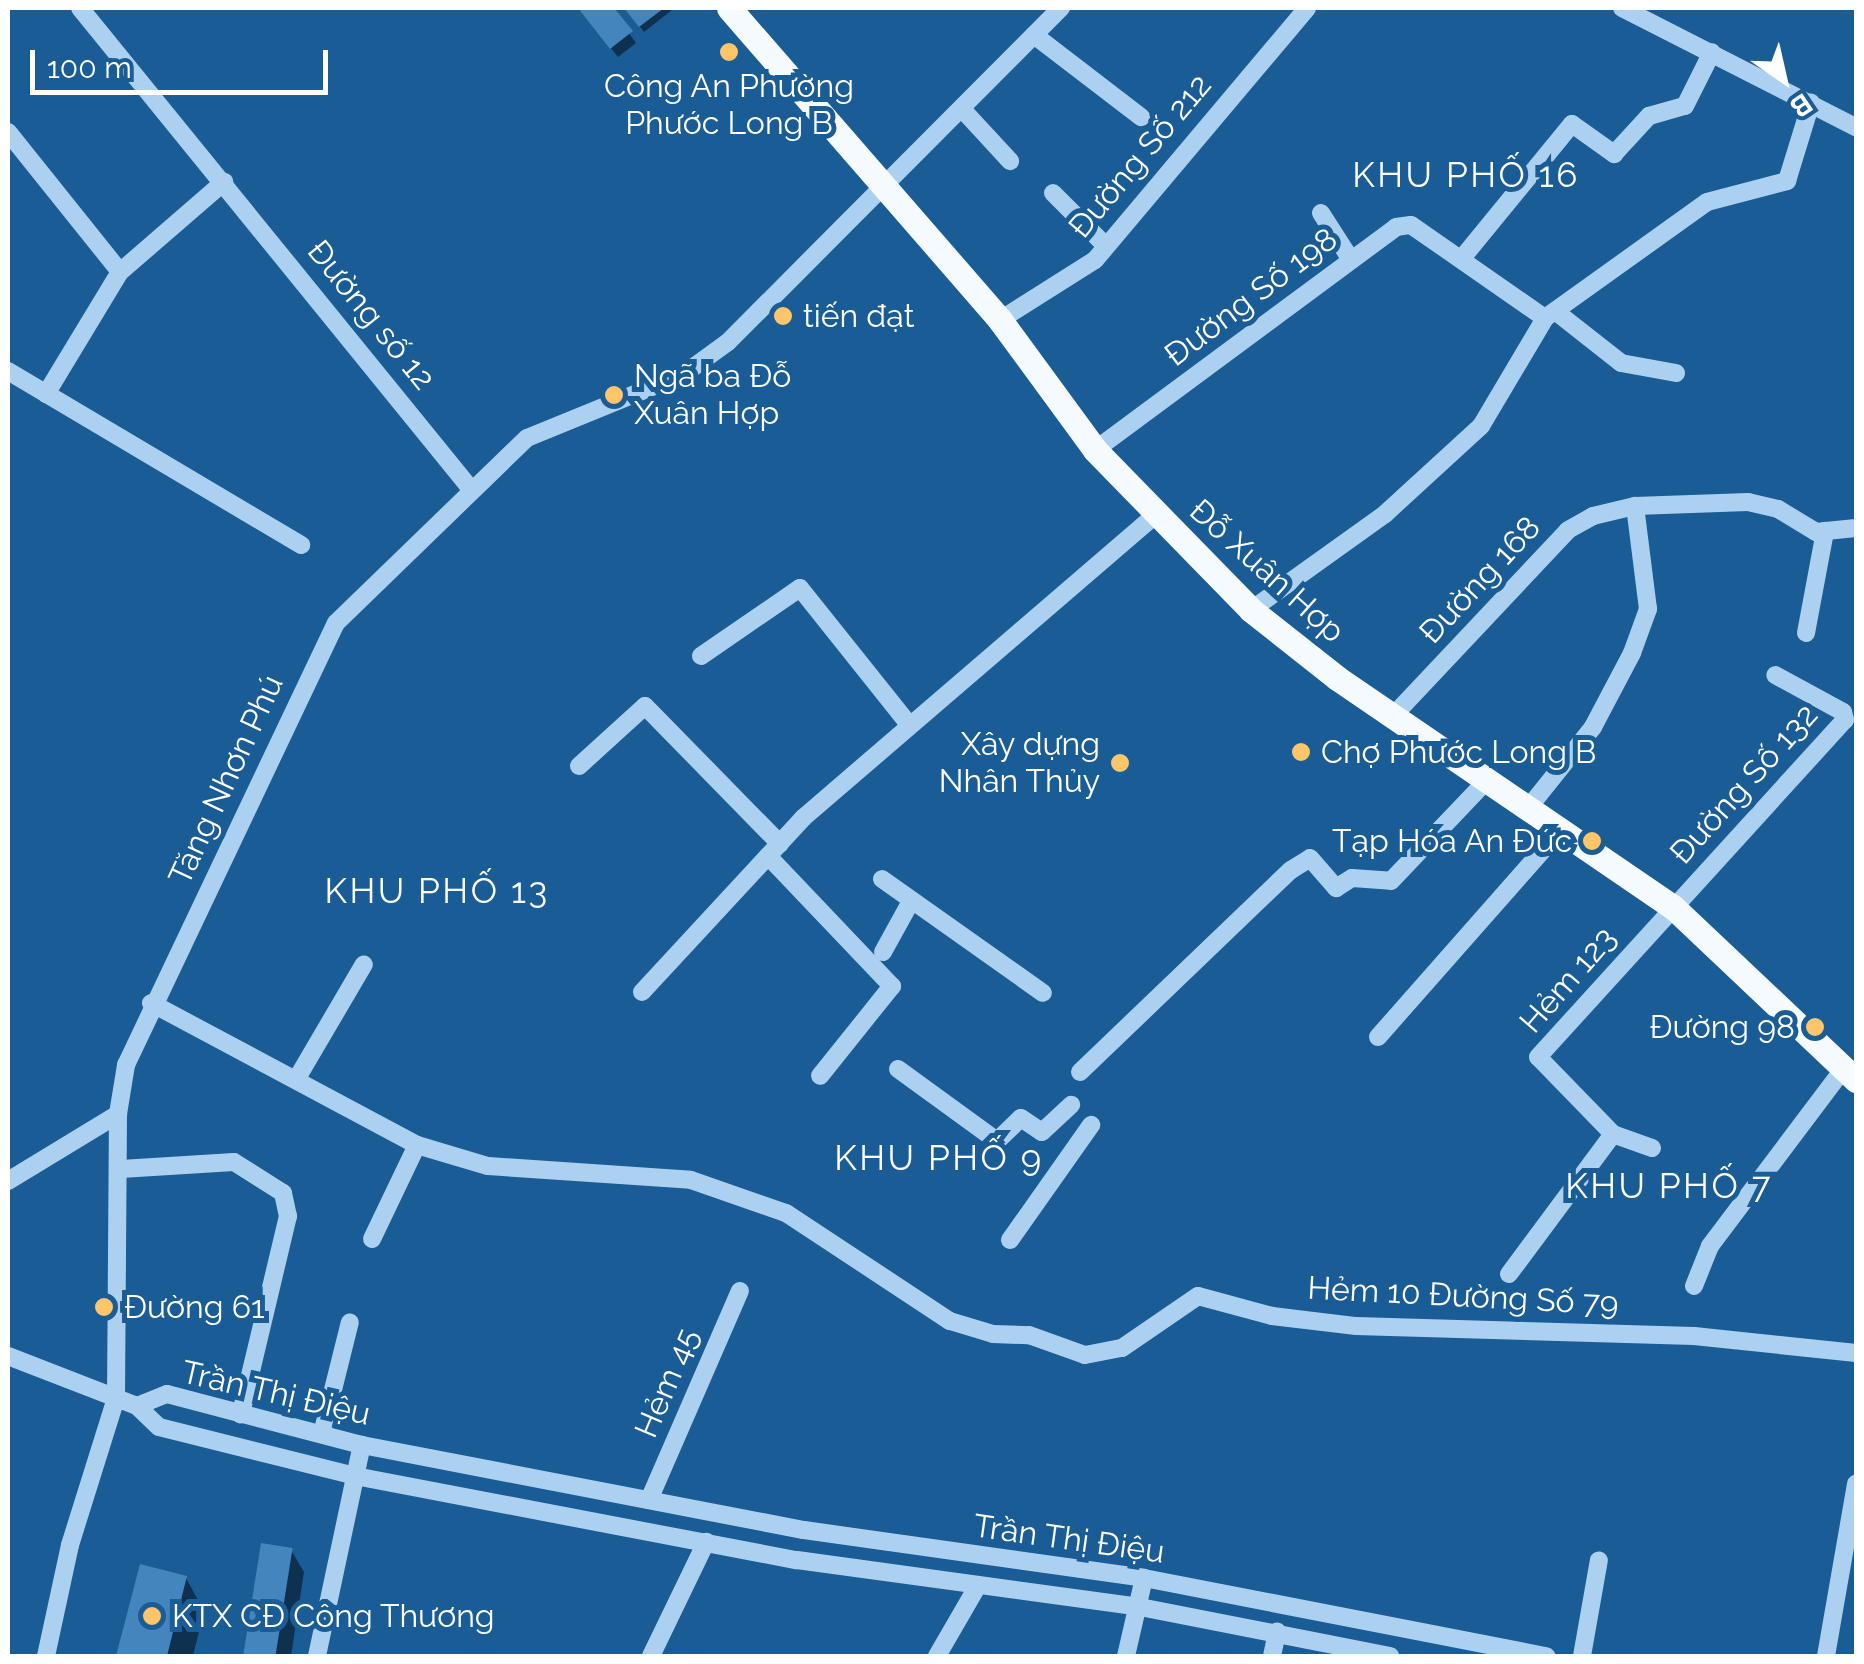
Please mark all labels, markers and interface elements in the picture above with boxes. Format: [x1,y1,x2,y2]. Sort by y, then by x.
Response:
scale bar [35,30,332,92]
north arrow [1734,30,1834,130]
marker: Công An Phường Phước Long B [718,41,740,63]
text: 100 m [47,50,132,85]
street label: Đường Số 212 [1061,67,1219,245]
place label: Công An Phường Phước Long B [603,68,855,143]
text: B [1784,86,1818,124]
district label: KHU PHỐ 16 [1352,154,1580,196]
street label: Đường Số 198 [1157,220,1345,374]
street label: Đường số 12 [299,233,443,397]
place label: tiến đạt [803,297,914,335]
marker: tiến đạt [772,305,794,327]
place label: Ngã ba Đỗ Xuân Hợp [634,358,791,433]
marker: Ngã ba Đỗ Xuân Hợp [603,384,625,406]
street label: Đỗ Xuân Hợp [1182,491,1352,651]
street label: Đường 168 [1412,509,1548,651]
street label: Tăng Nhơn Phú [161,669,291,891]
street label: Đường Số 132 [1662,696,1826,872]
place label: Xây dựng Nhân Thủy [938,726,1100,801]
place label: Chợ Phước Long B [1321,733,1596,771]
marker: Chợ Phước Long B [1290,741,1312,763]
marker: Xây dựng Nhân Thủy [1109,752,1131,774]
place label: Tạp Hóa An Đức [1331,822,1572,860]
marker: Tạp Hóa An Đức [1581,830,1603,852]
district label: KHU PHỐ 13 [324,870,550,912]
street label: Hẻm 123 [1512,919,1624,1041]
place label: Đường 98 [1650,1008,1795,1046]
marker: Đường 98 [1804,1016,1826,1038]
district label: KHU PHỐ 9 [834,1137,1044,1179]
district label: KHU PHỐ 7 [1565,1165,1773,1207]
street label: Hẻm 10 Đường Số 79 [1306,1269,1620,1323]
place label: Đường 61 [124,1288,265,1326]
marker: Đường 61 [93,1296,115,1318]
street label: Hẻm 45 [627,1323,707,1443]
street label: Trần Thị Điệu [178,1353,374,1433]
street label: Trần Thị Điệu [971,1507,1167,1571]
place label: KTX CĐ Công Thương [172,1597,496,1635]
marker: KTX CĐ Công Thương [141,1605,163,1627]

